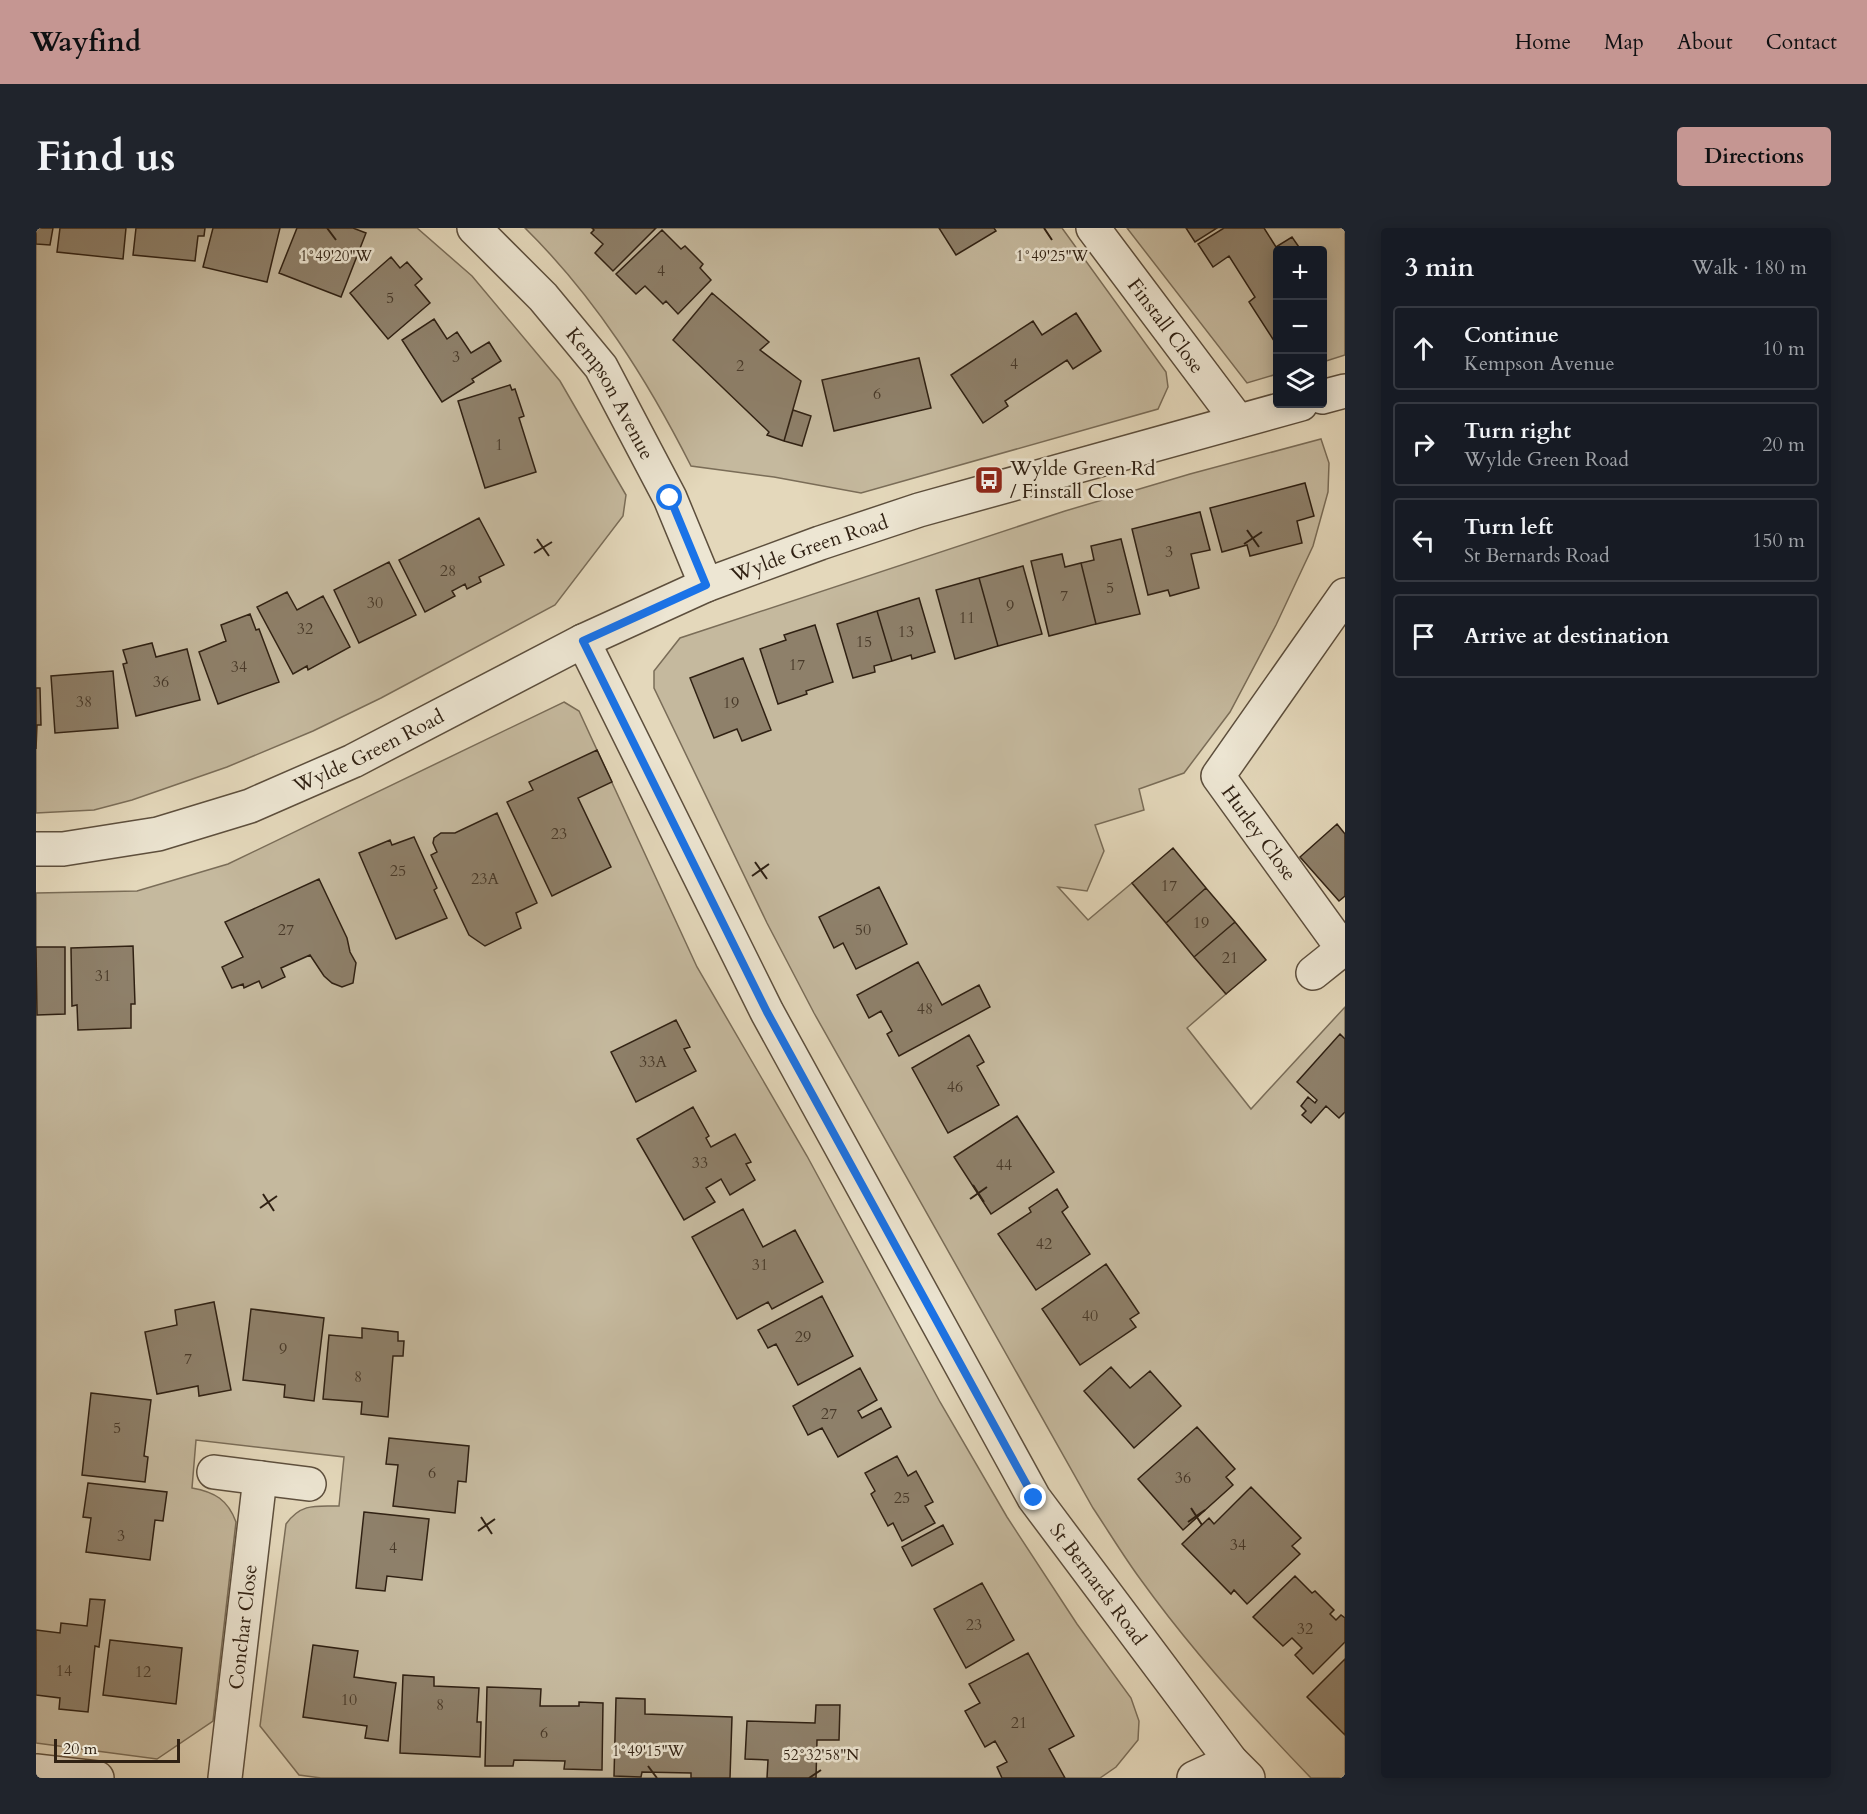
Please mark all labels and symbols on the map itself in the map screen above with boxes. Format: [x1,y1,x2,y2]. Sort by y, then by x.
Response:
text: 1°49'20"W [300,246,373,266]
text: 1°49'25"W [1016,246,1089,266]
house number: 4 [657,260,665,282]
street label: Finstall Close [1122,272,1211,379]
house number: 5 [386,287,394,309]
street label: Kempson Avenue [560,322,661,464]
house number: 3 [452,346,460,368]
house number: 4 [1010,353,1018,375]
house number: 2 [736,355,744,377]
house number: 6 [873,383,881,405]
house number: 1 [495,434,503,456]
place label: Wylde Green Rd / Finstall Close [1009,455,1156,505]
bus stop icon: Wylde Green Rd / Finstall Close [973,464,1005,496]
route start [656,484,682,510]
street label: Wylde Green Road [726,508,892,589]
house number: 3 [1165,541,1173,563]
house number: 28 [440,560,456,582]
house number: 5 [1106,577,1114,599]
house number: 7 [1060,585,1068,607]
house number: 30 [367,592,383,614]
house number: 9 [1006,595,1014,617]
house number: 11 [959,607,975,629]
house number: 32 [297,618,313,640]
house number: 13 [898,621,914,643]
house number: 15 [856,631,872,653]
house number: 17 [789,654,805,676]
house number: 34 [231,656,247,678]
house number: 36 [153,671,169,693]
house number: 38 [76,691,92,713]
house number: 19 [723,692,739,714]
street label: Wylde Green Road [288,702,449,799]
street label: Hurley Close [1215,780,1303,886]
house number: 23 [551,823,567,845]
house number: 25 [390,860,406,882]
house number: 23A [471,868,500,890]
house number: 17 [1161,875,1177,897]
house number: 19 [1193,912,1209,934]
house number: 27 [278,919,294,941]
house number: 50 [855,919,871,941]
house number: 21 [1222,947,1238,969]
house number: 31 [95,965,111,987]
house number: 48 [917,998,933,1020]
house number: 33A [639,1051,668,1073]
house number: 46 [947,1076,963,1098]
house number: 33 [692,1152,708,1174]
house number: 44 [996,1154,1012,1176]
house number: 42 [1036,1233,1052,1255]
house number: 31 [752,1254,768,1276]
house number: 40 [1082,1305,1098,1327]
house number: 29 [795,1326,811,1348]
house number: 9 [279,1338,287,1360]
house number: 7 [184,1348,192,1370]
house number: 8 [354,1366,362,1388]
house number: 27 [821,1403,837,1425]
house number: 5 [113,1417,121,1439]
house number: 6 [428,1462,436,1484]
house number: 36 [1175,1467,1191,1489]
route end [1020,1484,1046,1510]
house number: 25 [894,1487,910,1509]
street label: St Bernards Road [1044,1518,1153,1651]
house number: 3 [117,1525,125,1547]
house number: 34 [1230,1534,1246,1556]
house number: 4 [389,1537,397,1559]
street label: Conchar Close [222,1563,263,1691]
house number: 23 [966,1614,982,1636]
house number: 32 [1297,1618,1313,1640]
house number: 14 [56,1660,72,1682]
house number: 12 [135,1661,151,1683]
house number: 10 [341,1689,357,1711]
house number: 8 [436,1694,444,1716]
house number: 21 [1011,1712,1027,1734]
house number: 6 [540,1722,548,1744]
scale bar [54,1736,180,1764]
text: 1°49'15"W [612,1741,685,1761]
text: 52°32'58"N [783,1745,859,1765]

